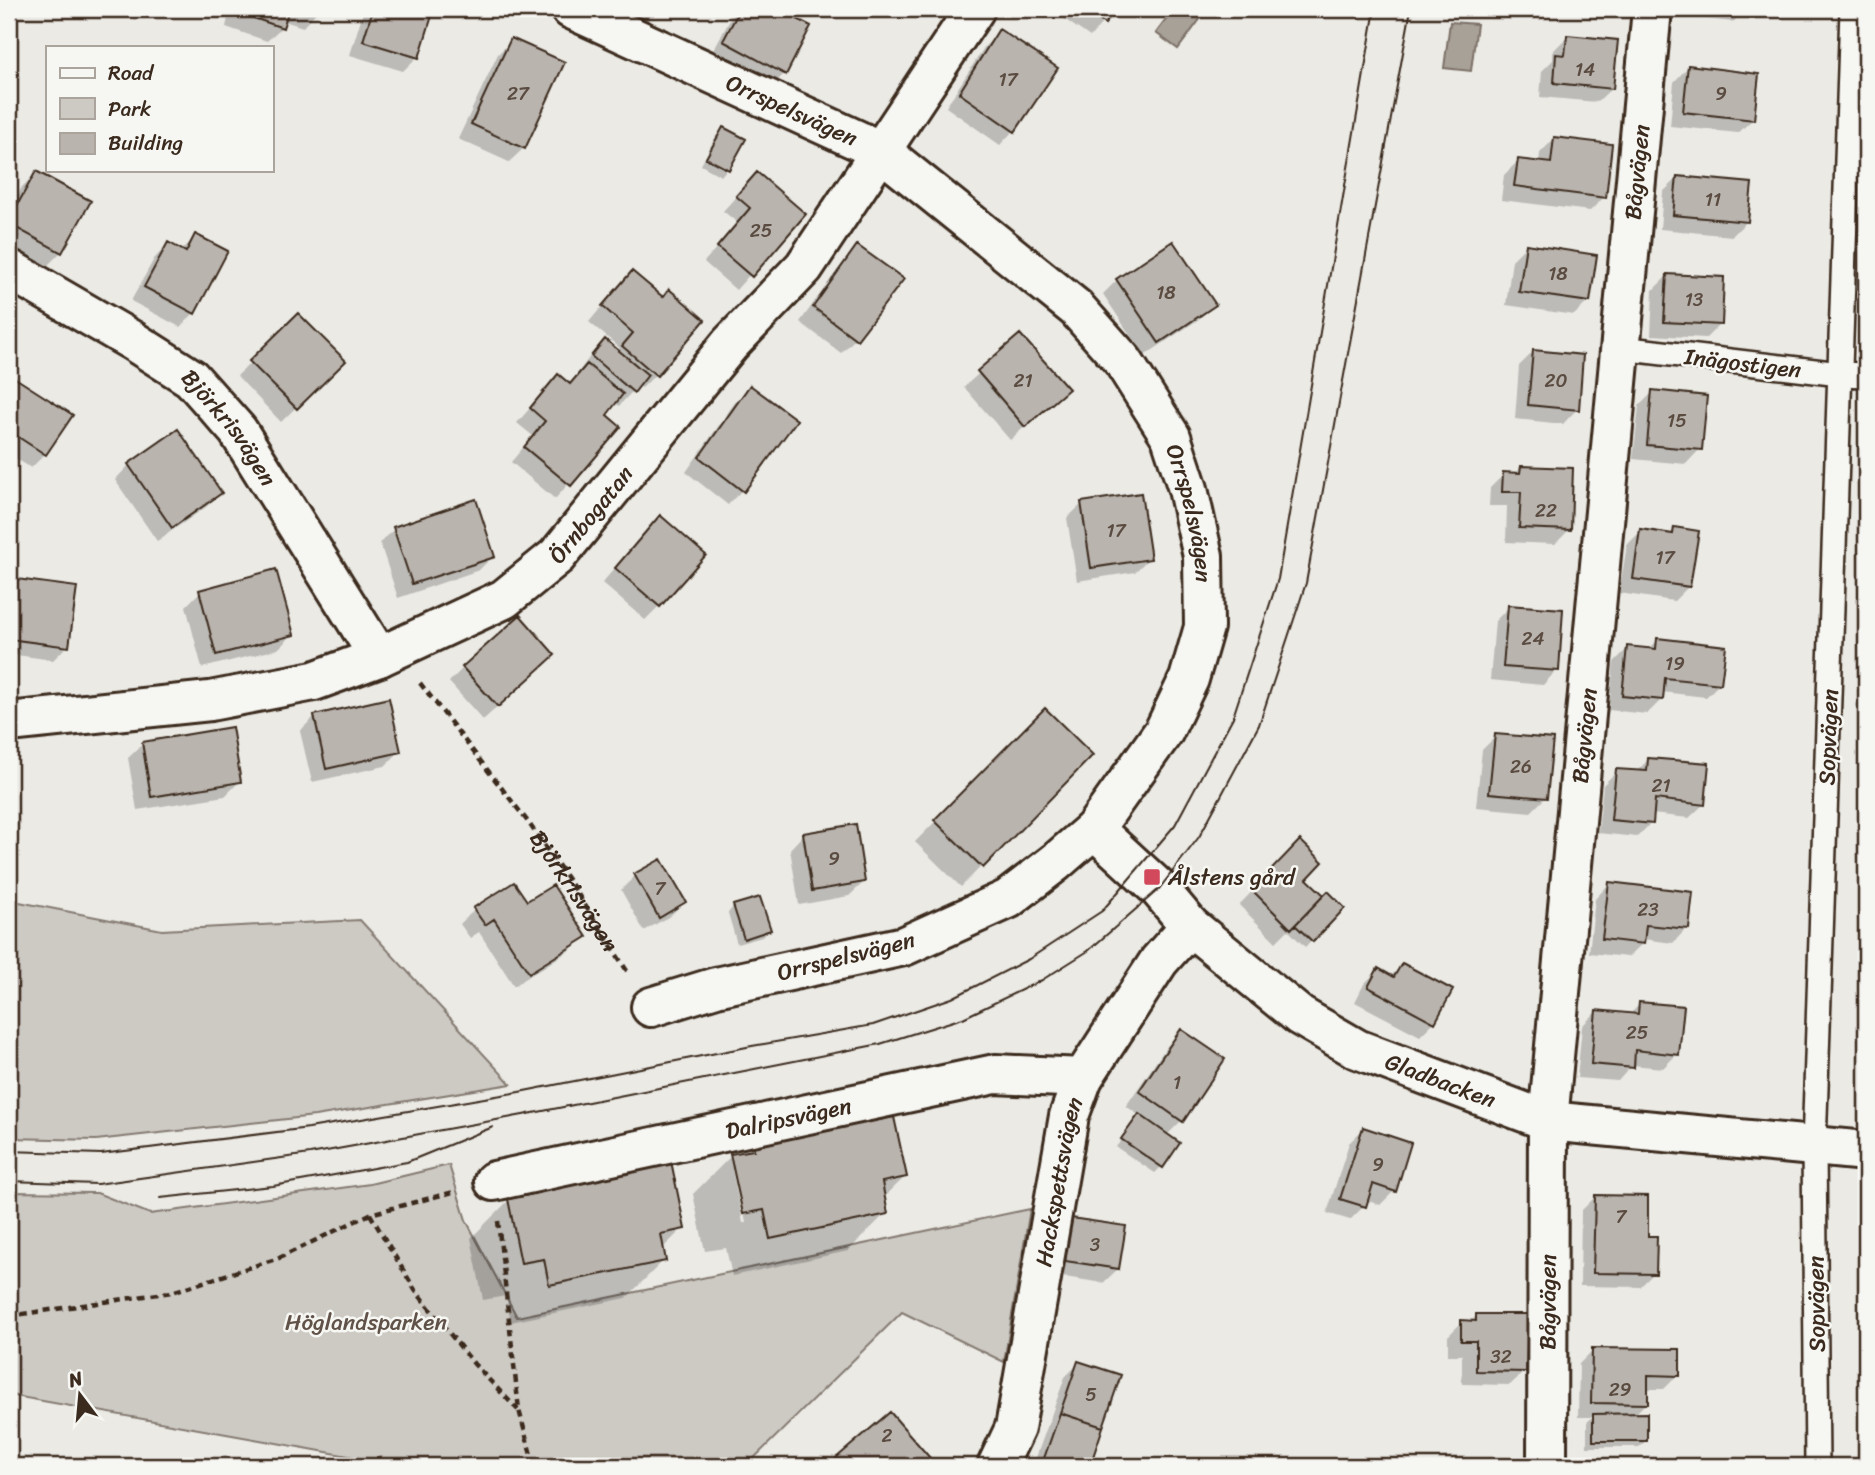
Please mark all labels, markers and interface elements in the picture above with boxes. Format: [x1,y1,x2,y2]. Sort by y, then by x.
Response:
legend [46,46,273,172]
house number: 14 [1575,53,1595,86]
text: Road [108,54,155,92]
street label: Orrspelsvägen [719,63,865,159]
house number: 17 [998,63,1019,96]
house number: 27 [507,77,530,110]
house number: 9 [1715,77,1727,110]
text: Park [108,90,151,128]
street label: Bågvägen [1612,123,1662,222]
text: Building [108,124,184,162]
house number: 11 [1705,183,1721,216]
house number: 25 [750,214,773,247]
house number: 18 [1548,257,1568,290]
house number: 18 [1156,276,1176,309]
house number: 13 [1685,283,1704,316]
street label: Inägostigen [1681,336,1804,391]
street label: Björkrisvägen [171,359,288,495]
house number: 21 [1013,364,1033,397]
house number: 20 [1545,364,1567,397]
house number: 15 [1667,404,1687,437]
street label: Orrspelsvägen [1154,439,1223,583]
street label: Örnbogatan [538,456,645,573]
house number: 22 [1535,494,1557,527]
house number: 17 [1106,514,1127,547]
house number: 17 [1655,541,1676,574]
house number: 24 [1522,622,1545,655]
house number: 19 [1665,647,1685,680]
street label: Bågvägen [1560,686,1609,785]
street label: Sopvägen [1806,688,1851,786]
house number: 26 [1510,750,1532,783]
house number: 21 [1651,769,1671,802]
street label: Björkrisvägen [518,821,630,960]
house number: 9 [828,842,840,875]
place label: Ålstens gård [1167,857,1297,898]
marker: Ålstens gård [1142,867,1162,887]
house number: 7 [655,872,667,905]
house number: 23 [1637,893,1659,926]
street label: Orrspelsvägen [773,919,920,993]
house number: 25 [1626,1016,1649,1049]
street label: Gladbacken [1379,1041,1502,1121]
house number: 1 [1173,1066,1181,1099]
street label: Dalripsvägen [722,1085,855,1152]
street label: Hackspettsvägen [1023,1091,1095,1270]
house number: 9 [1372,1148,1384,1181]
house number: 7 [1616,1200,1628,1233]
house number: 3 [1090,1228,1101,1261]
street label: Bågvägen [1527,1254,1569,1350]
street label: Sopvägen [1795,1255,1838,1353]
park label: Höglandsparken [285,1302,447,1343]
house number: 32 [1490,1340,1512,1373]
north arrow [46,1360,116,1430]
text: N [64,1361,87,1397]
house number: 29 [1609,1373,1631,1406]
house number: 5 [1085,1378,1097,1411]
house number: 2 [882,1419,893,1452]

